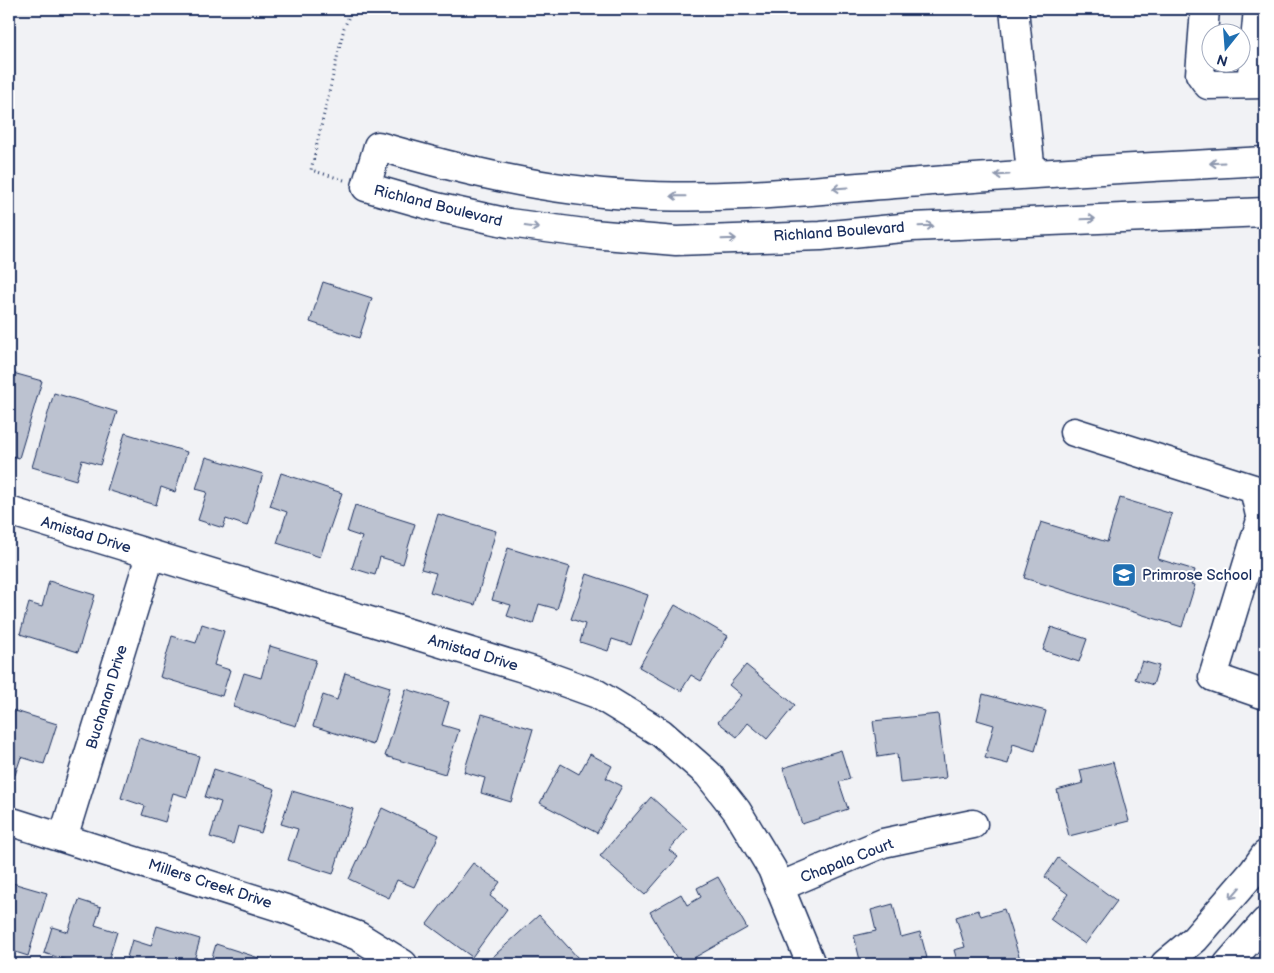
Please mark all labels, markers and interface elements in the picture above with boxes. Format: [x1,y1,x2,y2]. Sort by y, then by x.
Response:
north arrow [1202,22,1252,72]
text: N [1215,50,1230,70]
one-way arrow [1209,159,1225,168]
one-way arrow [994,171,1010,180]
street label: Richland Boulevard [372,181,504,231]
one-way arrow [832,183,848,192]
one-way arrow [670,191,686,201]
one-way arrow [1080,215,1096,224]
street label: Richland Boulevard [773,218,905,246]
one-way arrow [524,222,540,232]
one-way arrow [918,222,934,231]
one-way arrow [720,234,737,244]
street label: Amistad Drive [39,512,133,558]
school or university icon: Primrose School [1111,562,1137,588]
place label: Primrose School [1142,566,1252,585]
street label: Amistad Drive [426,630,520,676]
street label: Buchanan Drive [82,642,132,751]
street label: Chapala Court [798,834,897,887]
street label: Millers Creek Drive [146,855,274,913]
one-way arrow [1229,887,1241,900]

